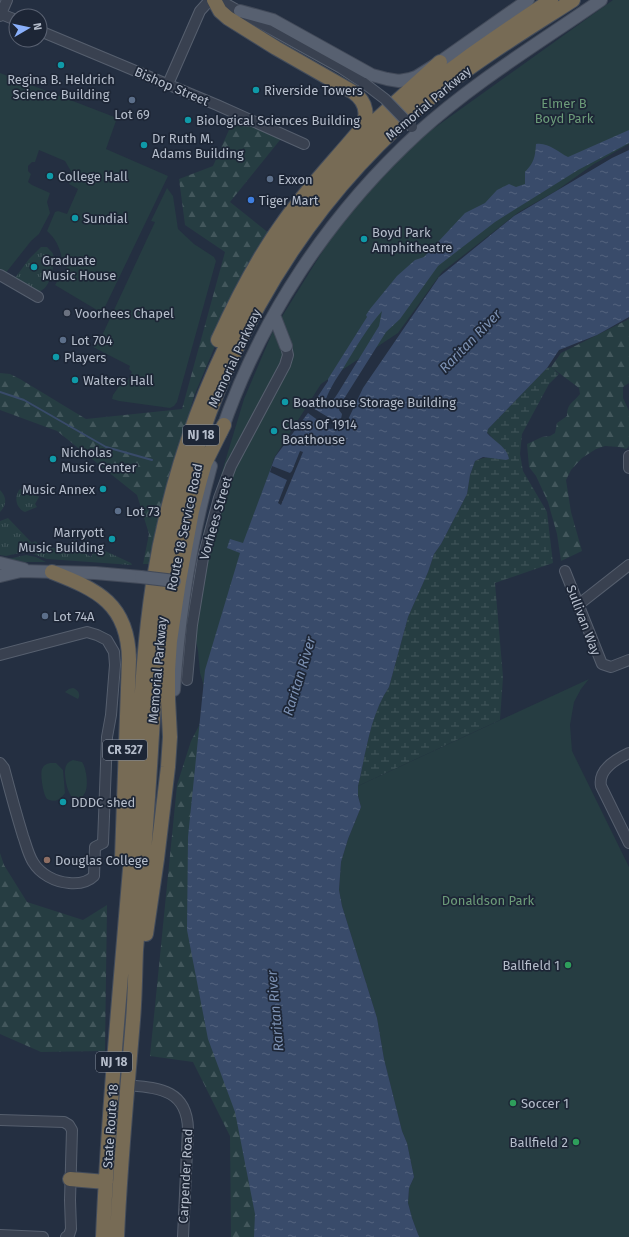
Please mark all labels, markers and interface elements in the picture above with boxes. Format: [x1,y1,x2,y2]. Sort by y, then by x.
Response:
north arrow [8,8,48,48]
text: N [30,22,44,31]
marker: Regina B. Heldrich Science Building [56,60,66,70]
street label: Memorial Parkway [383,63,475,143]
street label: Bishop Street [132,64,212,109]
place label: Regina B. Heldrich Science Building [7,72,115,102]
place label: Riverside Towers [264,83,363,98]
marker: Riverside Towers [251,85,261,95]
marker: Lot 69 [127,95,137,105]
park label: Elmer B Boyd Park [535,96,594,126]
place label: Lot 69 [114,107,150,122]
place label: Biological Sciences Building [196,113,360,128]
marker: Biological Sciences Building [183,115,193,125]
place label: Dr Ruth M. Adams Building [152,131,244,161]
marker: Dr Ruth M. Adams Building [139,140,149,150]
place label: College Hall [58,169,128,184]
marker: College Hall [45,171,55,181]
place label: Exxon [278,172,313,187]
marker: Exxon [265,174,275,184]
place label: Tiger Mart [259,193,319,208]
marker: Tiger Mart [246,195,256,205]
place label: Sundial [83,211,128,226]
marker: Sundial [70,213,80,223]
place label: Boyd Park Amphitheatre [372,225,452,255]
marker: Boyd Park Amphitheatre [359,234,369,244]
place label: Graduate Music House [42,253,116,283]
marker: Graduate Music House [29,262,39,272]
place label: Voorhees Chapel [75,306,174,321]
street label: Memorial Parkway [205,306,264,410]
water label: Raritan River [436,306,505,377]
marker: Voorhees Chapel [62,308,72,318]
place label: Lot 704 [71,333,113,348]
marker: Lot 704 [58,335,68,345]
place label: Players [64,350,106,365]
marker: Players [51,352,61,362]
place label: Walters Hall [83,373,154,388]
marker: Walters Hall [70,375,80,385]
place label: Boathouse Storage Building [293,395,456,410]
marker: Boathouse Storage Building [280,397,290,407]
place label: Class Of 1914 Boathouse [282,417,357,447]
road number: NJ 18 [183,425,219,445]
marker: Class Of 1914 Boathouse [269,426,279,436]
place label: Nicholas Music Center [61,445,136,475]
marker: Nicholas Music Center [48,454,58,464]
street label: Route 18 Service Road [164,462,205,592]
street label: Vorhees Street [196,474,235,562]
place label: Music Annex [22,482,96,497]
marker: Music Annex [98,484,108,494]
place label: Lot 73 [126,504,160,519]
marker: Lot 73 [113,506,123,516]
place label: Marryott Music Building [18,525,104,555]
marker: Marryott Music Building [107,534,117,544]
street label: Sullivan Way [563,583,604,658]
place label: Lot 74A [53,609,95,624]
marker: Lot 74A [40,611,50,621]
street label: Memorial Parkway [145,616,170,724]
water label: Raritan River [279,634,320,718]
road number: CR 527 [103,740,147,760]
place label: DDDC shed [71,795,135,810]
marker: DDDC shed [58,797,68,807]
place label: Douglas College [55,853,148,868]
marker: Douglas College [42,855,52,865]
park label: Donaldson Park [442,893,535,908]
place label: Ballfield 1 [502,958,560,973]
marker: Ballfield 1 [563,960,573,970]
water label: Raritan River [263,969,288,1052]
road number: NJ 18 [96,1052,132,1072]
street label: State Route 18 [100,1083,121,1169]
place label: Soccer 1 [521,1096,569,1111]
marker: Soccer 1 [508,1098,518,1108]
street label: Carpender Road [176,1128,195,1224]
place label: Ballfield 2 [510,1135,568,1150]
marker: Ballfield 2 [571,1137,581,1147]

